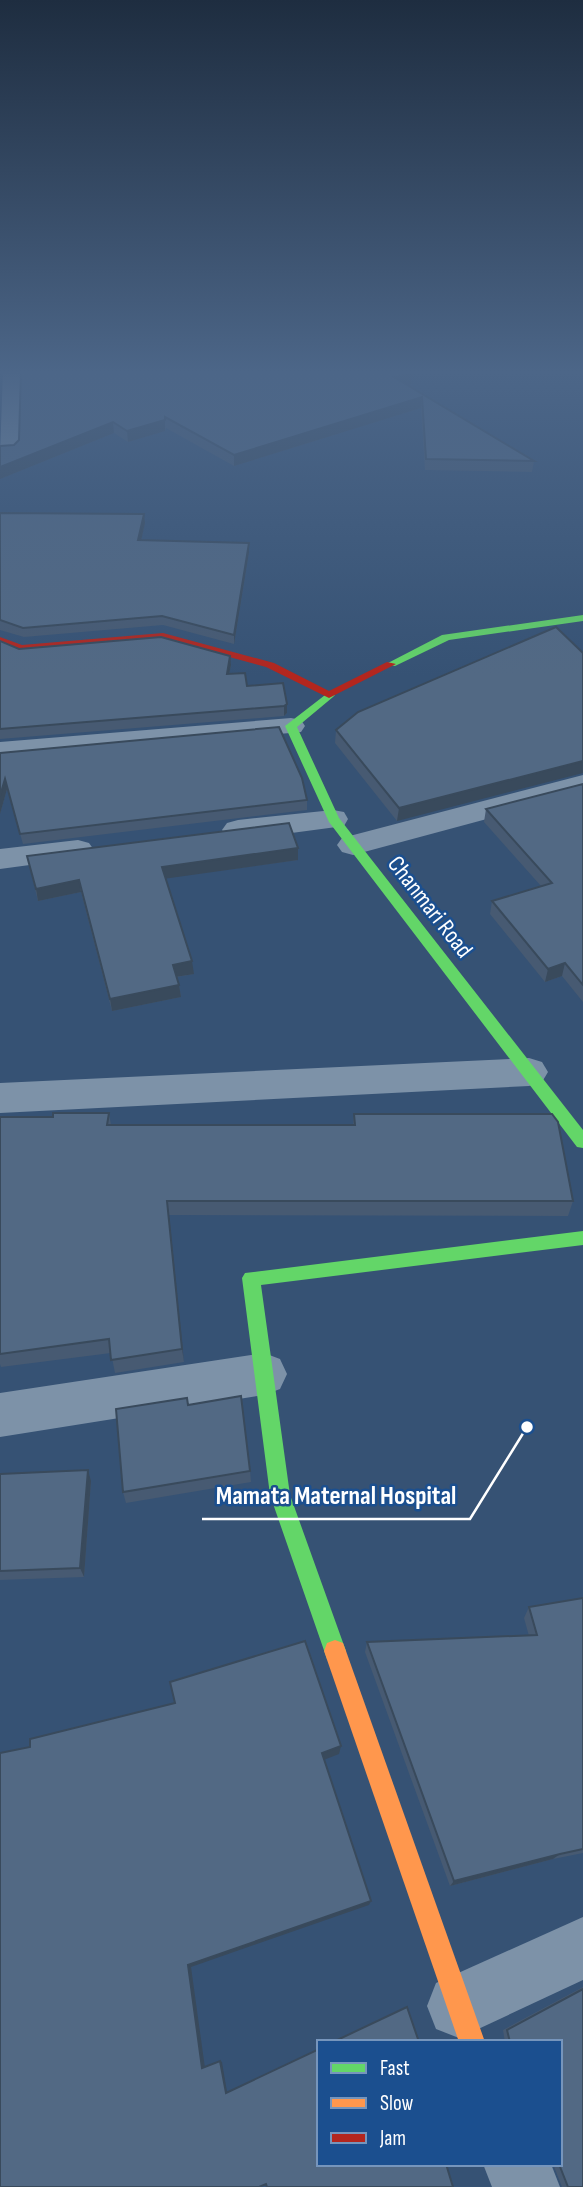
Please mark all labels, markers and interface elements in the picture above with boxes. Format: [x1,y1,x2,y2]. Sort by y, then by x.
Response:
street label: Chanmari Road [381,850,479,964]
callout: Mamata Maternal Hospital [202,1472,470,1519]
text: Mamata Maternal Hospital [216,1481,456,1512]
legend [317,2040,562,2166]
text: Fast [380,2056,410,2081]
text: Slow [380,2091,414,2116]
text: Jam [379,2126,406,2151]

